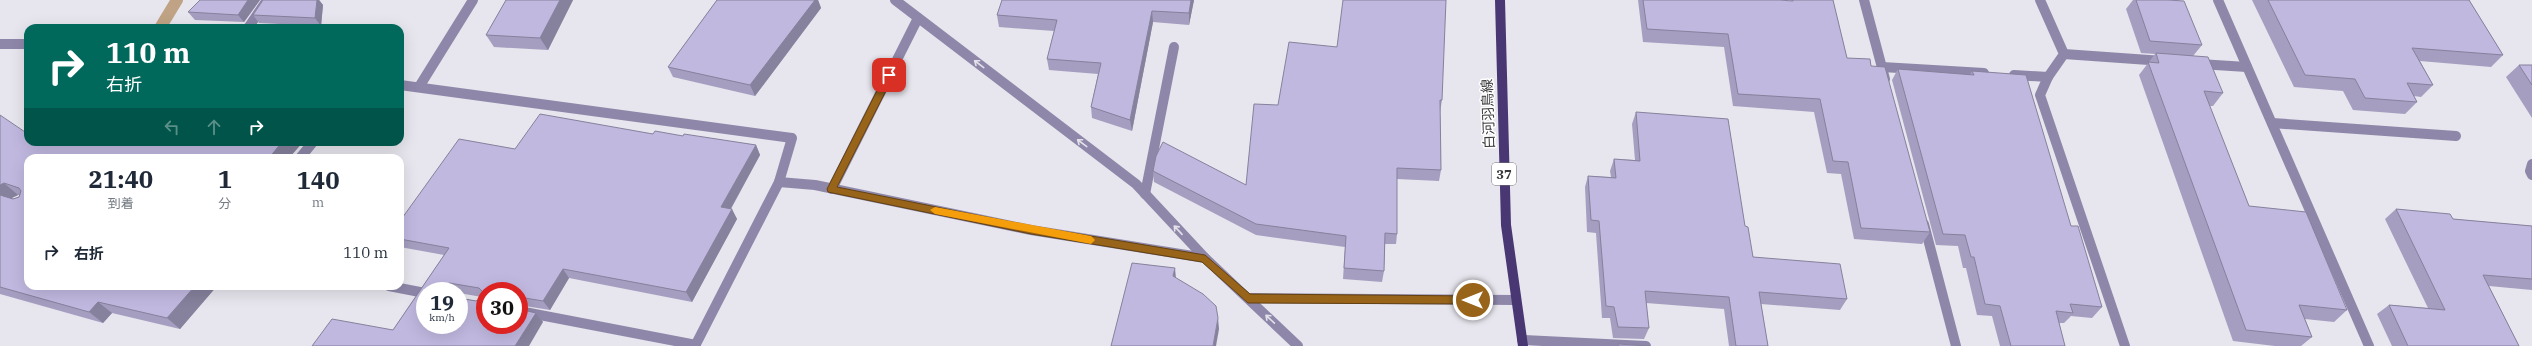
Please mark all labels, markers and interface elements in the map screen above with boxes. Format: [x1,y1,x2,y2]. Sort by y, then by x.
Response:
text: 110 m [106,34,190,71]
icon: right [40,40,92,92]
pin [872,58,906,92]
one-way arrow [973,60,984,69]
icon: arrive [878,64,900,86]
text: 右折 [106,73,142,96]
street label: 白河羽鳥線 [1478,79,1498,149]
icon: left [161,116,183,138]
icon: ahead [203,116,225,138]
icon: right [245,116,267,138]
one-way arrow [1077,139,1088,148]
text: 21:40 [88,163,153,195]
text: 1 [218,163,232,195]
road number: 37 [1492,163,1516,185]
text: 140 [296,164,340,196]
text: m [312,194,324,211]
text: 到着 [108,195,134,212]
text: 分 [218,195,231,212]
one-way arrow [1174,225,1183,235]
icon: right [40,241,62,263]
text: 110 m [343,243,388,262]
text: 右折 [74,244,104,263]
position arrow [1452,279,1494,321]
speed limit sign: 30 [476,282,528,334]
text: 19 [430,289,454,316]
text: km/h [429,311,455,324]
one-way arrow [1265,314,1275,324]

